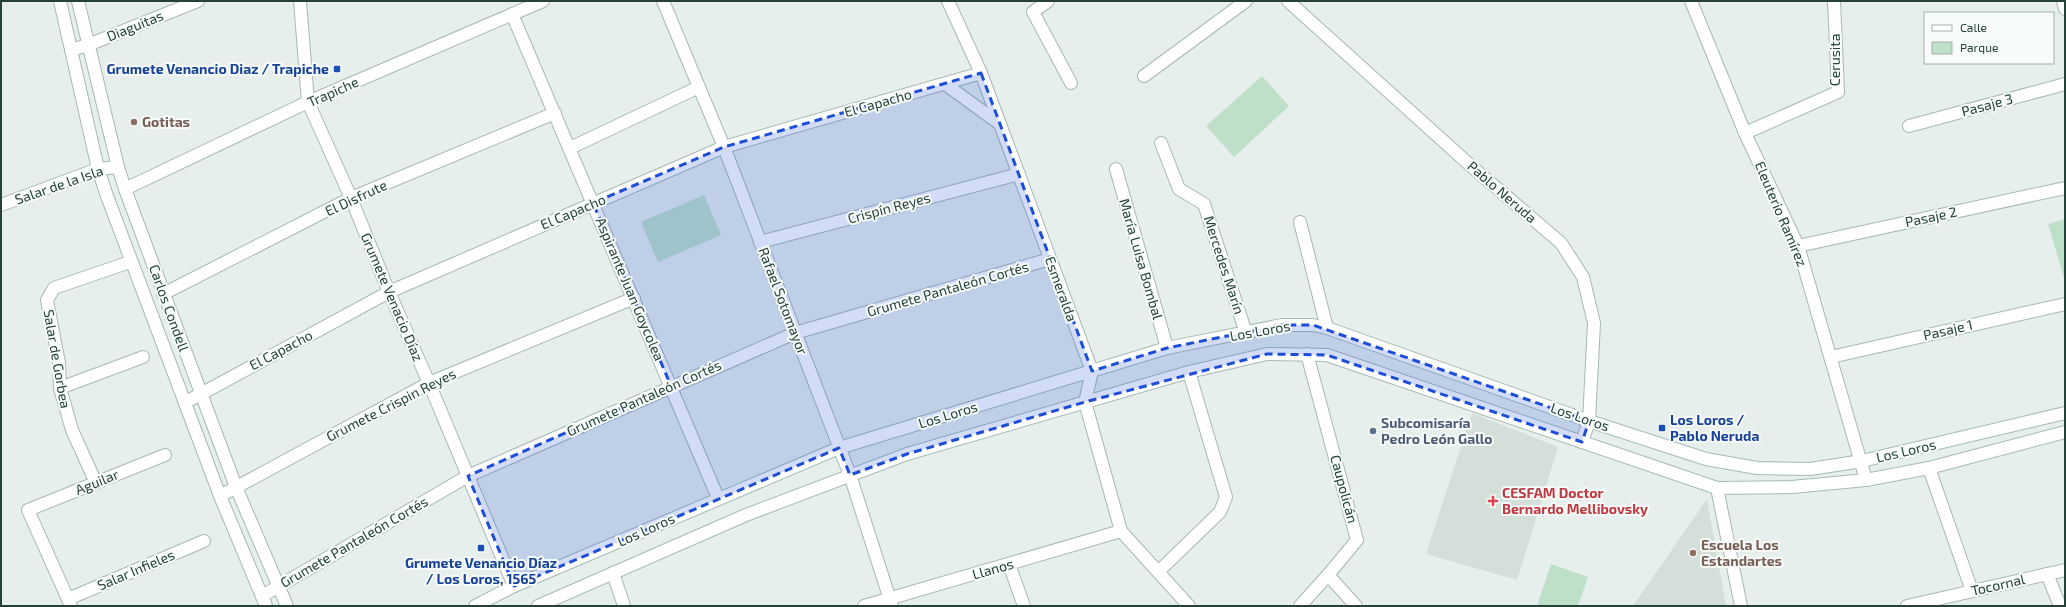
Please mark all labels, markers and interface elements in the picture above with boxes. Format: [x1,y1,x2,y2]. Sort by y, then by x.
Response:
street label: Diaguitas [104,6,166,45]
legend [1924,12,2054,64]
text: Calle [1960,20,1987,34]
street label: Cerusita [1826,34,1843,86]
text: Parque [1960,40,1998,54]
place label: Grumete Venancio Diaz / Trapiche [106,60,329,77]
marker: Grumete Venancio Diaz / Trapiche [332,64,342,74]
street label: Trapiche [305,73,361,110]
street label: El Capacho [842,85,913,120]
street label: Pasaje 3 [1959,89,2014,120]
place label: Gotitas [142,113,190,130]
marker: Gotitas [129,117,139,127]
street label: Pablo Neruda [1464,157,1540,226]
street label: Eleuterio Ramírez [1752,159,1811,269]
street label: Salar de la Isla [13,162,105,208]
street label: El Disfrute [322,176,389,219]
street label: Crispín Reyes [846,188,932,227]
street label: El Capacho [538,190,608,233]
street label: María Luisa Bombal [1116,196,1167,322]
street label: Pasaje 2 [1903,203,1959,230]
street label: Mercedes Marín [1201,213,1248,316]
street label: Aspirante Juan Goycolea [592,214,668,363]
street label: Grumete Venacio Díaz [358,230,427,364]
street label: Rafael Sotomayor [755,245,812,357]
street label: Esmeralda [1042,254,1081,324]
street label: Grumete Pantaleón Cortés [865,257,1031,320]
street label: Carlos Condell [146,262,193,355]
street label: Salar de Gorbea [40,308,75,410]
street label: Pasaje 1 [1921,316,1974,343]
street label: Los Loros [1228,317,1291,344]
street label: El Capacho [246,326,315,373]
street label: Grumete Pantaleón Cortés [564,356,724,439]
street label: Grumete Crispin Reyes [323,364,458,445]
street label: Los Loros [916,397,979,432]
street label: Los Loros [1549,399,1612,434]
place label: Los Loros / Pablo Neruda [1670,411,1759,444]
place label: Subcomisaría Pedro León Gallo [1381,414,1493,447]
marker: Los Loros / Pablo Neruda [1657,423,1667,433]
marker: Subcomisaría Pedro León Gallo [1368,426,1378,436]
street label: Los Loros [1874,435,1938,466]
street label: Caupolicán [1327,453,1362,525]
street label: Aguilar [73,465,121,498]
place label: CESFAM Doctor Bernardo Mellibovsky [1502,484,1648,517]
street label: Grumete Pantaleón Cortés [277,492,431,591]
marker: CESFAM Doctor Bernardo Mellibovsky [1487,495,1499,507]
street label: Los Loros [614,509,677,550]
place label: Escuela Los Estandartes [1701,536,1782,569]
marker: Grumete Venancio Díaz / Los Loros, 1565 [476,543,486,553]
street label: Salar Infieles [95,546,177,593]
marker: Escuela Los Estandartes [1688,548,1698,558]
place label: Grumete Venancio Díaz / Los Loros, 1565 [405,554,557,587]
street label: Llanos [970,555,1016,583]
street label: Tocornal [1969,570,2027,599]

